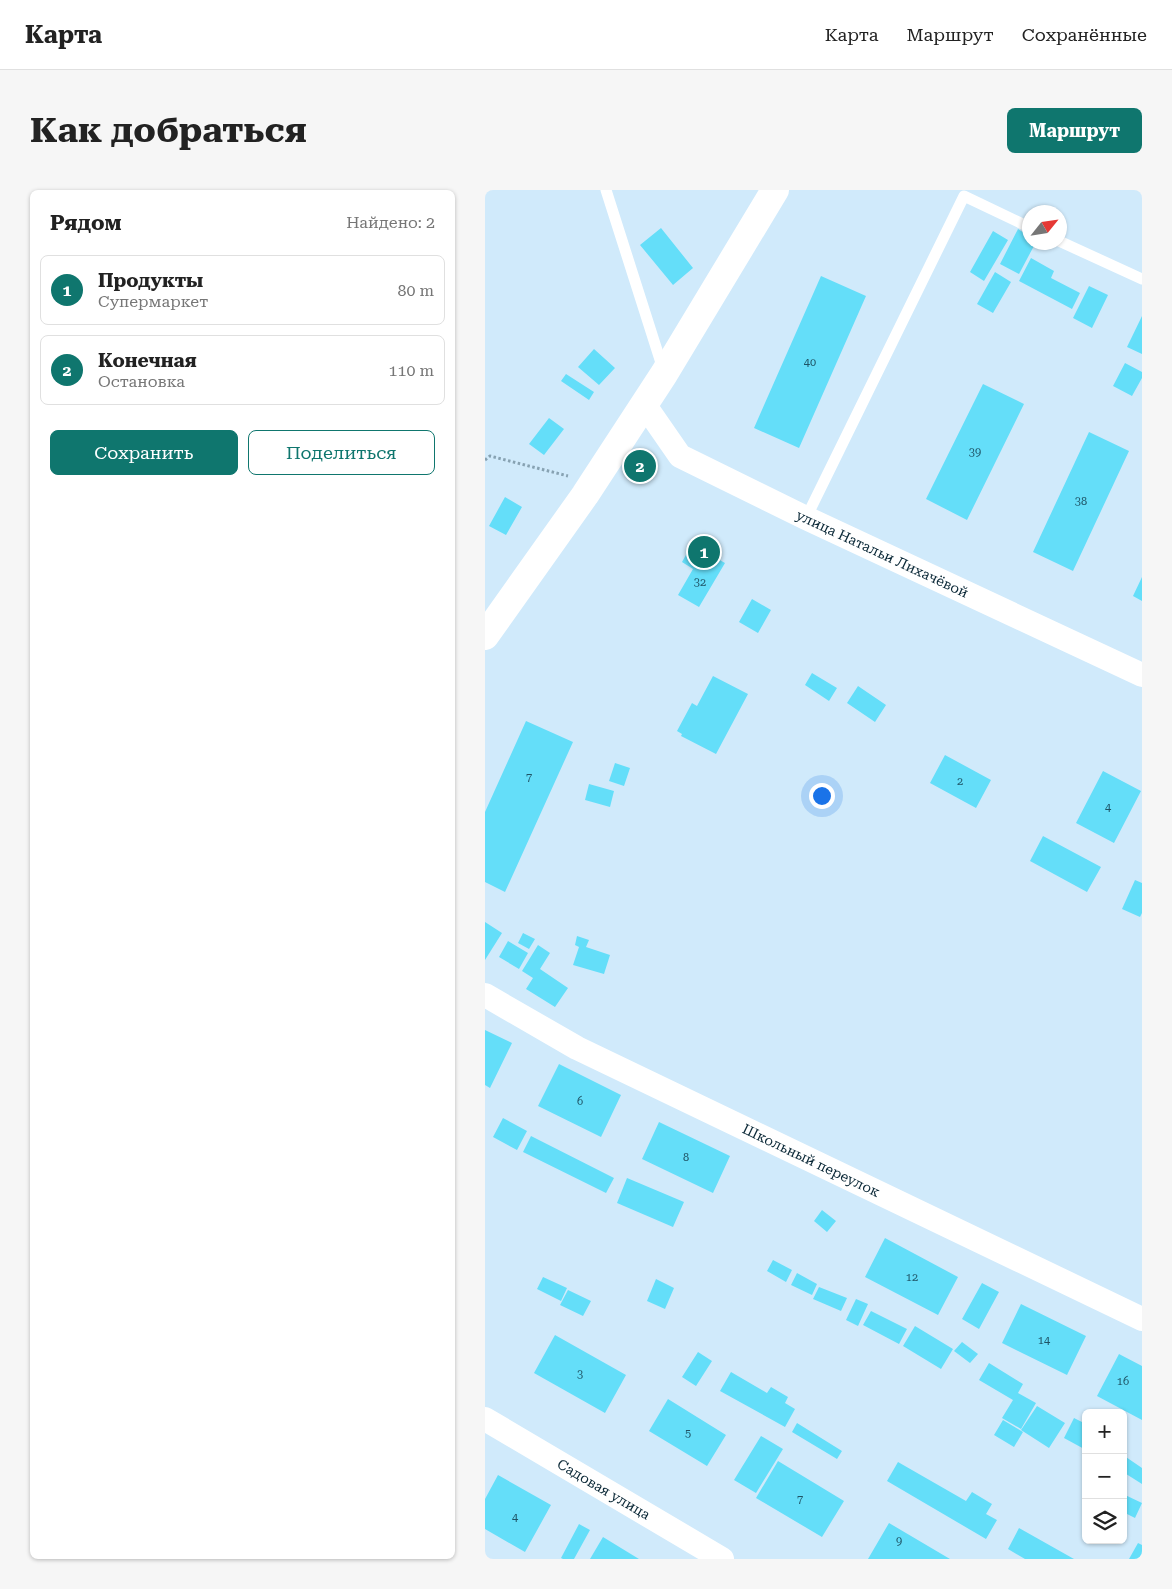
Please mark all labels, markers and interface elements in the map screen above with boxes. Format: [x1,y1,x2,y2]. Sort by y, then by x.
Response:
text: Карта [25,21,102,49]
text: Карта [825,24,879,45]
text: Маршрут [907,24,994,45]
text: Сохранённые [1022,24,1147,45]
button: Маршрут [1007,108,1142,153]
text: Как добраться [30,110,307,151]
north arrow [1022,205,1067,250]
text: Рядом [50,211,122,235]
text: Найдено: 2 [346,213,435,232]
text: Продукты [98,269,203,292]
text: 1 [63,281,71,300]
text: 80 m [397,281,434,300]
text: Супермаркет [98,292,208,311]
text: Конечная [98,349,197,372]
house number: 40 [804,356,816,369]
text: 2 [63,361,71,380]
text: 110 m [388,361,434,380]
text: Остановка [98,372,185,391]
button: Сохранить [50,430,238,475]
button: Поделиться [248,430,435,475]
house number: 39 [969,446,981,459]
pin: 2 [624,447,656,485]
house number: 38 [1075,495,1087,508]
street label: улица Натальи Лихачёвой [794,506,971,601]
pin: 1 [688,533,720,571]
house number: 32 [694,576,706,589]
house number: 7 [526,771,532,784]
house number: 2 [957,775,963,788]
your location [809,783,835,809]
house number: 4 [1105,801,1112,814]
house number: 6 [577,1095,583,1108]
street label: Школьный переулок [740,1121,883,1200]
house number: 8 [683,1151,689,1164]
house number: 12 [906,1271,918,1284]
house number: 14 [1038,1334,1051,1347]
house number: 3 [577,1368,583,1381]
house number: 16 [1117,1375,1129,1388]
map controls [1082,1409,1127,1544]
button: + [1082,1409,1127,1454]
house number: 5 [685,1427,691,1440]
button: − [1082,1454,1127,1499]
street label: Садовая улица [555,1456,653,1523]
house number: 7 [797,1493,803,1506]
button: layers [1082,1499,1127,1544]
house number: 4 [512,1511,519,1524]
house number: 9 [896,1535,902,1548]

